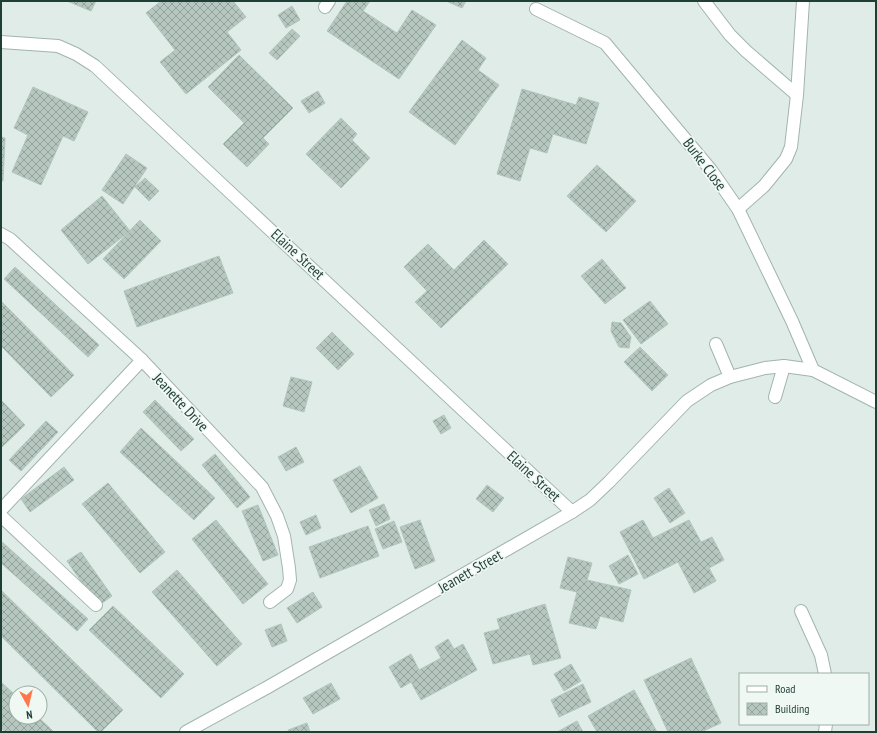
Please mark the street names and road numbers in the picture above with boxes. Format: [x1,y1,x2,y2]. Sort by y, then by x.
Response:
street label: Burke Close [679,134,731,194]
street label: Elaine Street [267,224,329,284]
street label: Jeanette Drive [148,368,213,435]
street label: Elaine Street [503,446,565,506]
street label: Jeanett Street [434,545,506,597]

